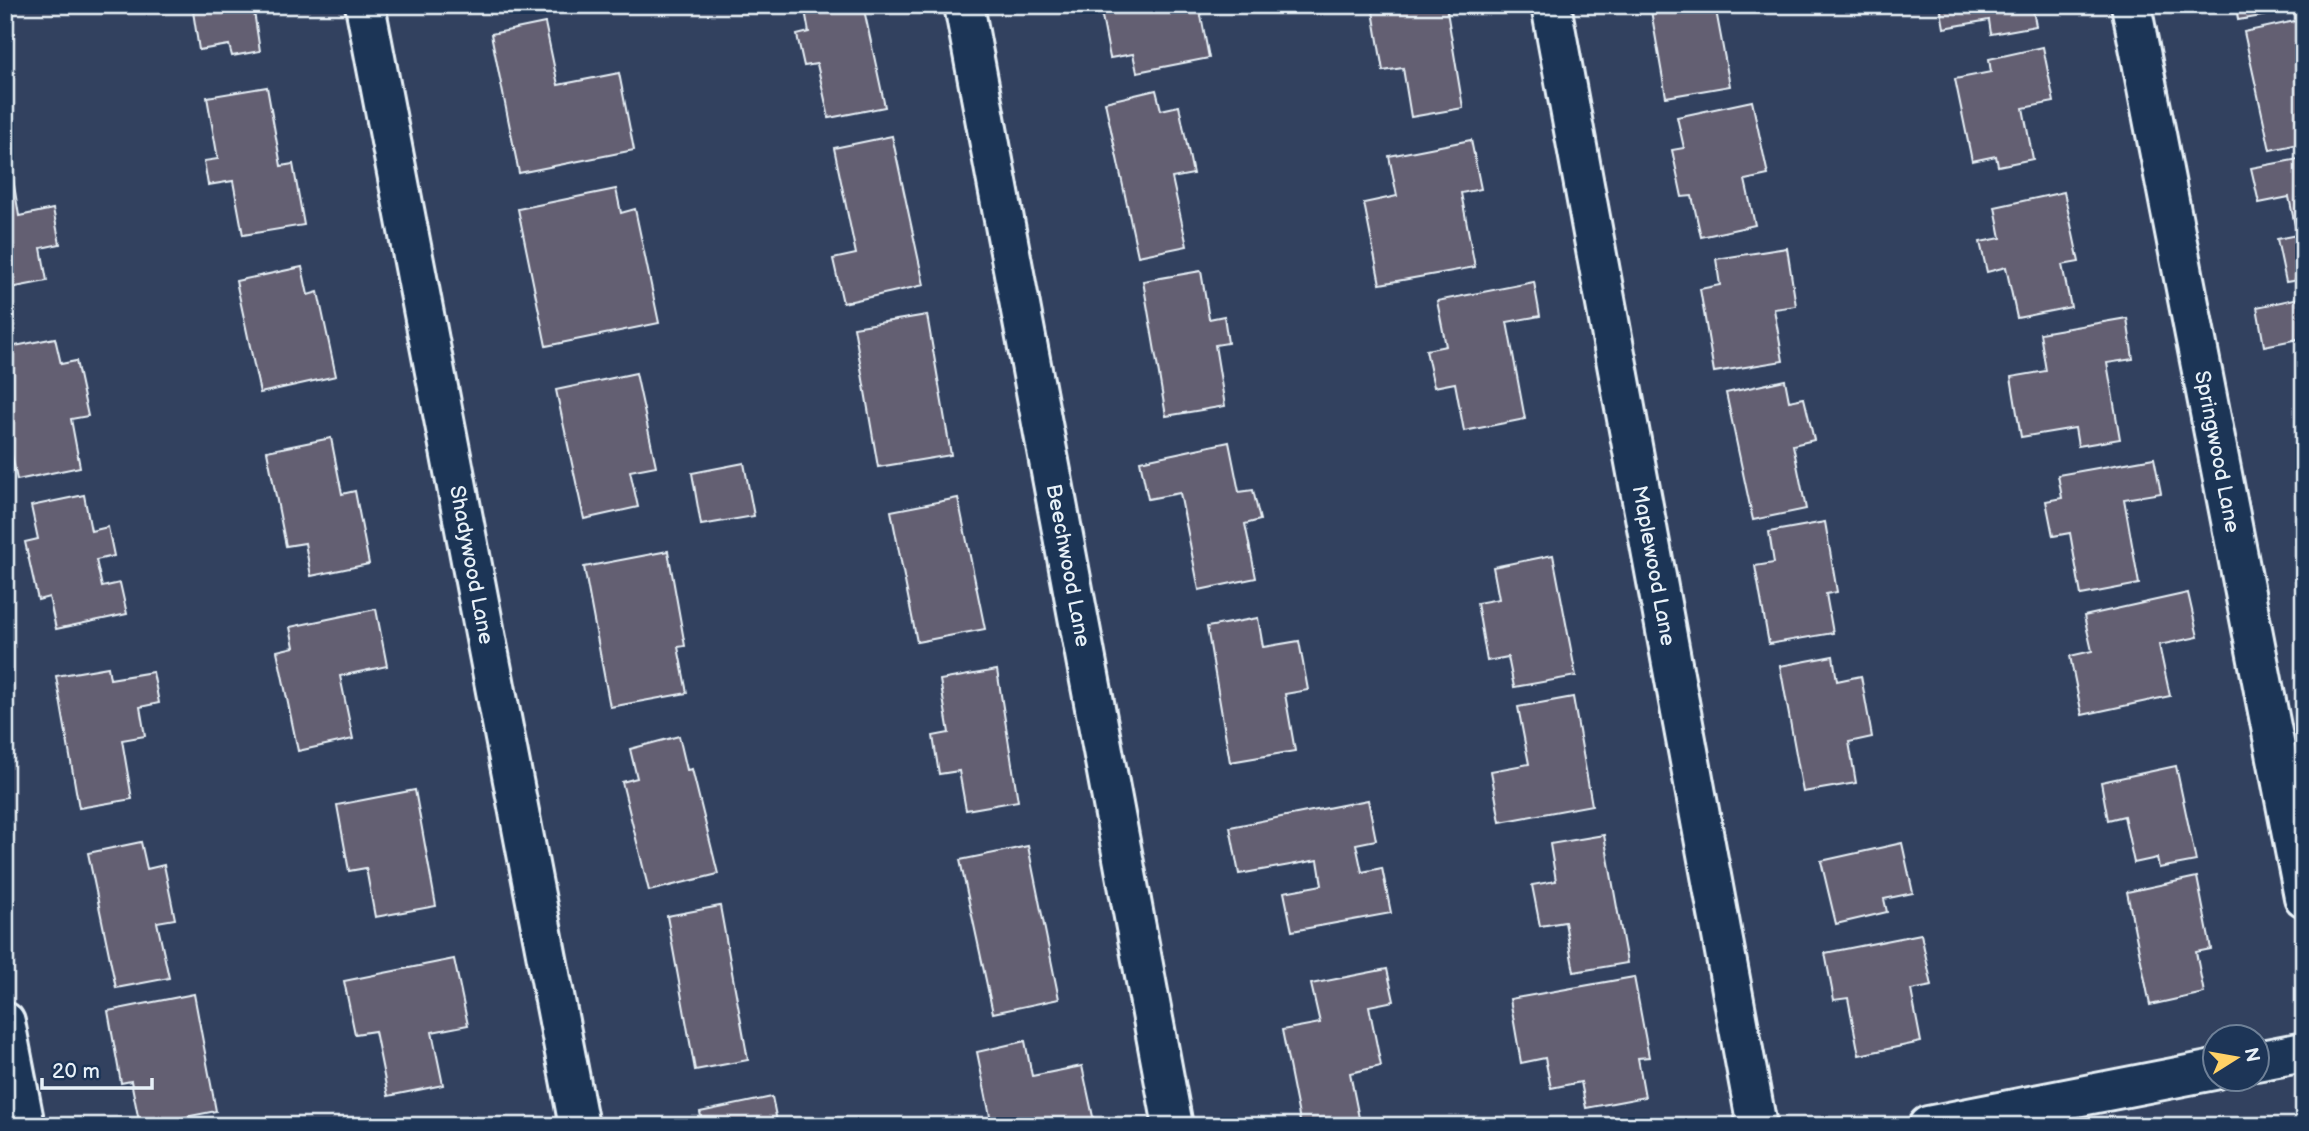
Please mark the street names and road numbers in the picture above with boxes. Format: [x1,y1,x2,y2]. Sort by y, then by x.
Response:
street label: Springwood Lane [2190,368,2246,535]
street label: Beechwood Lane [1041,482,1096,649]
street label: Shadywood Lane [445,483,499,646]
street label: Maplewood Lane [1627,483,1681,648]

